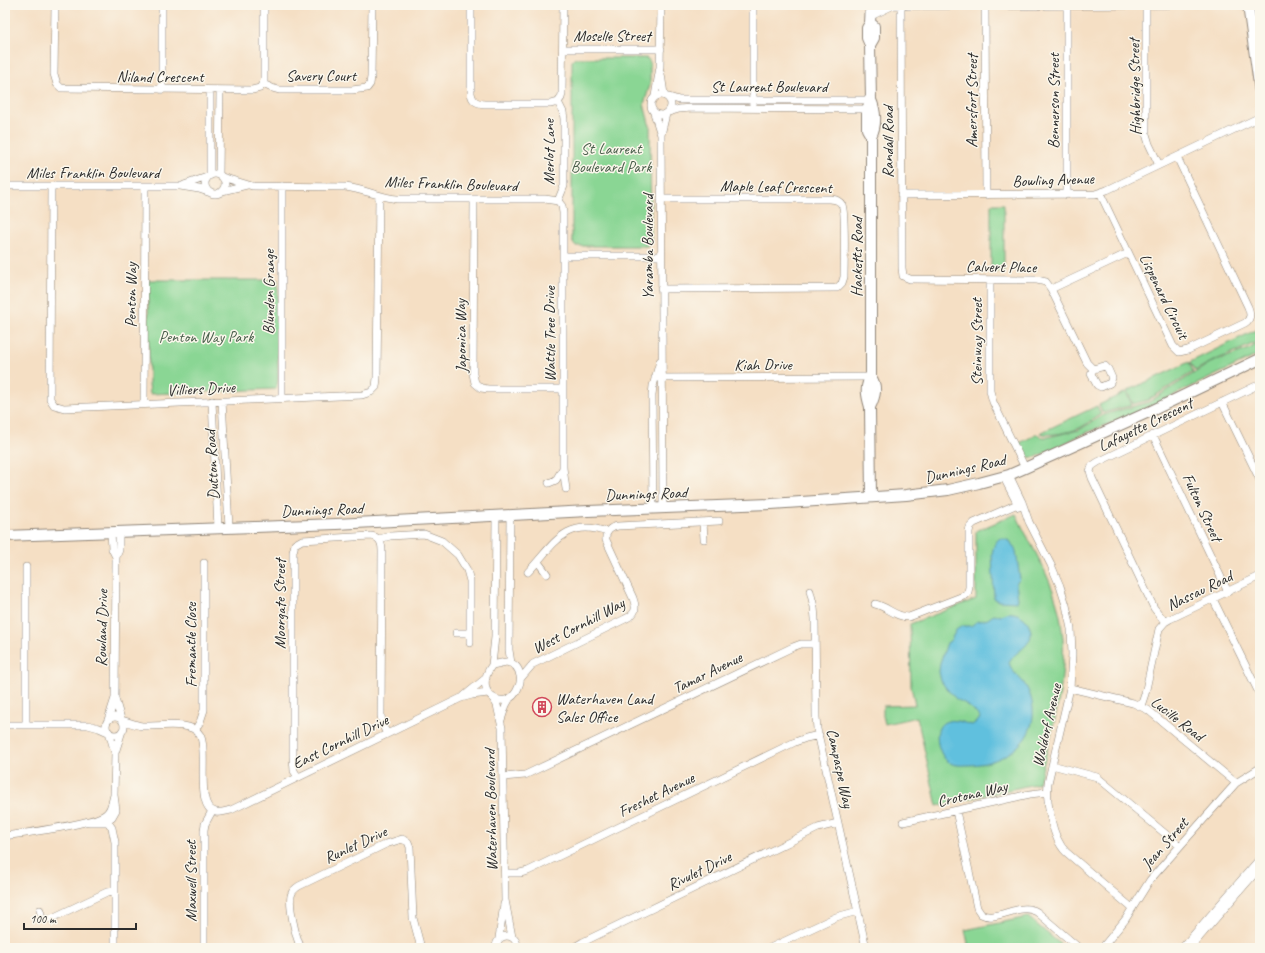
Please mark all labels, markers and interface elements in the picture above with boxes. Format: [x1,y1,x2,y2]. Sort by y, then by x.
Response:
street label: Moselle Street [573,26,653,46]
street label: Highbridge Street [1124,36,1146,136]
street label: Amersfort Street [962,52,982,148]
street label: Bennerson Street [1044,52,1064,149]
street label: Savery Court [286,66,358,86]
street label: Niland Crescent [116,67,205,87]
street label: St Laurent Boulevard [711,77,830,97]
street label: Randall Road [878,103,898,178]
street label: Merlot Lane [539,117,559,185]
park label: St Laurent Boulevard Park [571,139,652,177]
street label: Miles Franklin Boulevard [27,163,162,183]
street label: Bowling Avenue [1012,169,1096,191]
street label: Miles Franklin Boulevard [384,172,520,196]
street label: Maple Leaf Crescent [720,176,834,198]
street label: Yaramba Boulevard [638,192,658,300]
street label: Hacketts Road [847,214,867,297]
street label: Blunden Grange [259,248,279,335]
street label: Lispenard Circuit [1135,250,1194,344]
street label: Calvert Place [966,256,1038,278]
street label: Penton Way [121,261,141,328]
street label: Wattle Tree Drive [540,284,560,382]
street label: Japonica Way [450,297,472,374]
street label: Steinway Street [967,297,987,386]
park label: Penton Way Park [159,327,254,347]
street label: Kiah Drive [734,355,793,375]
street label: Villiers Drive [167,377,237,401]
street label: Lafayette Crescent [1095,392,1198,456]
street label: Dutton Road [200,427,224,500]
street label: Dunnings Road [923,449,1010,488]
street label: Fulton Street [1178,470,1228,547]
street label: Dunnings Road [605,482,690,505]
street label: Dunnings Road [281,498,366,521]
street label: Moorgate Street [270,556,290,649]
street label: Nassau Road [1163,565,1238,615]
street label: Rowland Drive [91,587,113,667]
street label: West Cornhill Way [529,593,629,659]
street label: Fremantle Close [181,601,201,688]
street label: Tamar Avenue [670,647,747,698]
street label: Waldorf Avenue [1028,680,1067,769]
place label: Waterhaven Land Sales Office [556,689,656,727]
street label: Lucille Road [1147,692,1210,747]
building icon: Waterhaven Land Sales Office [531,696,553,718]
street label: East Cornhill Drive [289,709,393,774]
street label: Campaspe Way [822,727,858,811]
street label: Waterhaven Boulevard [480,746,502,871]
street label: Freshet Avenue [615,767,699,822]
street label: Crotona Way [935,776,1011,812]
street label: Jean Street [1136,812,1194,874]
street label: Runlet Drive [321,821,392,868]
street label: Maxwell Street [181,839,201,922]
street label: Rivulet Drive [664,846,736,895]
scale bar [24,905,136,931]
text: 100 m [30,911,57,927]

